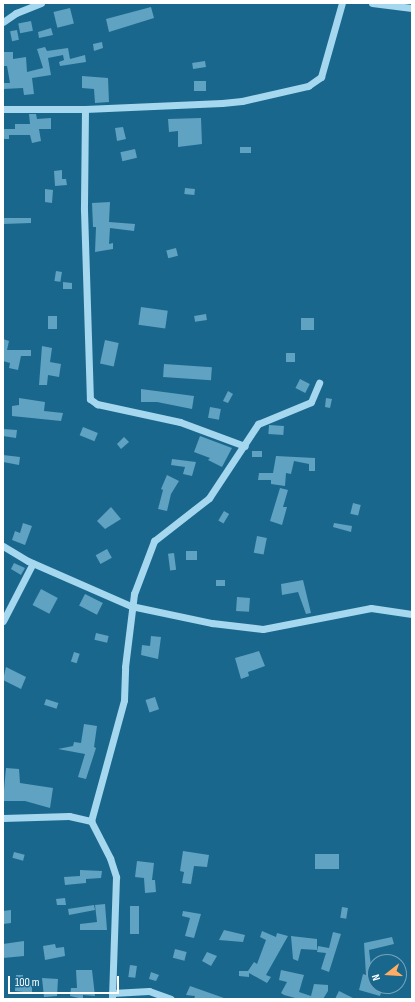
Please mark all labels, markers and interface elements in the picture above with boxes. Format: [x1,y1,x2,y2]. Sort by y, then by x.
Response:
north arrow [367,954,407,994]
scale bar [10,968,121,994]
text: N [369,973,383,982]
text: 100 m [15,975,40,990]

